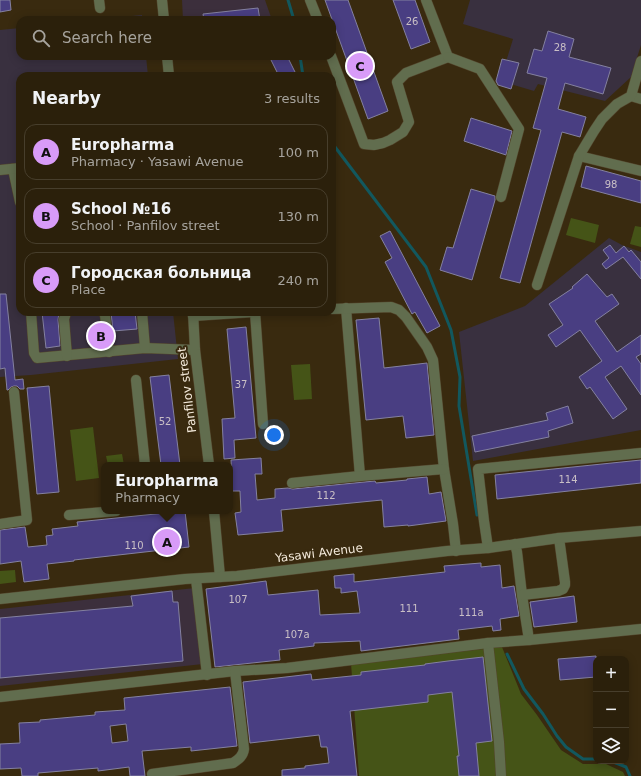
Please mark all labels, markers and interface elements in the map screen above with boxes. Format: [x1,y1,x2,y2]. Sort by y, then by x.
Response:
search box [16,16,336,60]
house number: 26 [406,16,418,27]
icon: search [30,27,52,49]
text: Search here [62,29,152,47]
house number: 28 [554,42,566,53]
pin: C [347,51,373,81]
text: Nearby [32,88,101,108]
text: 3 results [264,91,320,106]
text: Europharma [71,136,174,154]
text: A [41,145,51,160]
text: 100 m [277,145,319,160]
text: Pharmacy · Yasawi Avenue [71,154,244,169]
house number: 98 [605,179,617,190]
text: School №16 [71,200,171,218]
text: B [41,209,51,224]
text: 130 m [277,209,319,224]
text: School · Panfilov street [71,218,220,233]
text: Городская больница [71,264,251,282]
text: C [41,273,51,288]
text: 240 m [277,273,319,288]
text: Place [71,282,106,297]
pin: B [88,321,114,351]
street label: Panfilov street [175,346,199,433]
house number: 37 [235,379,247,390]
house number: 52 [159,416,171,427]
your location [264,425,284,445]
popup [101,462,233,514]
text: Europharma [115,472,219,490]
house number: 114 [558,474,578,485]
text: Pharmacy [115,490,180,505]
house number: 112 [316,490,336,501]
pin: A [154,527,180,557]
house number: 110 [124,540,144,551]
street label: Yasawi Avenue [273,541,364,565]
house number: 107 [228,594,248,605]
house number: 111 [399,603,419,614]
house number: 111а [458,607,484,618]
house number: 107а [284,629,310,640]
map controls [593,656,629,764]
button: + [593,656,629,692]
button: − [593,692,629,728]
button: layers [593,728,629,764]

